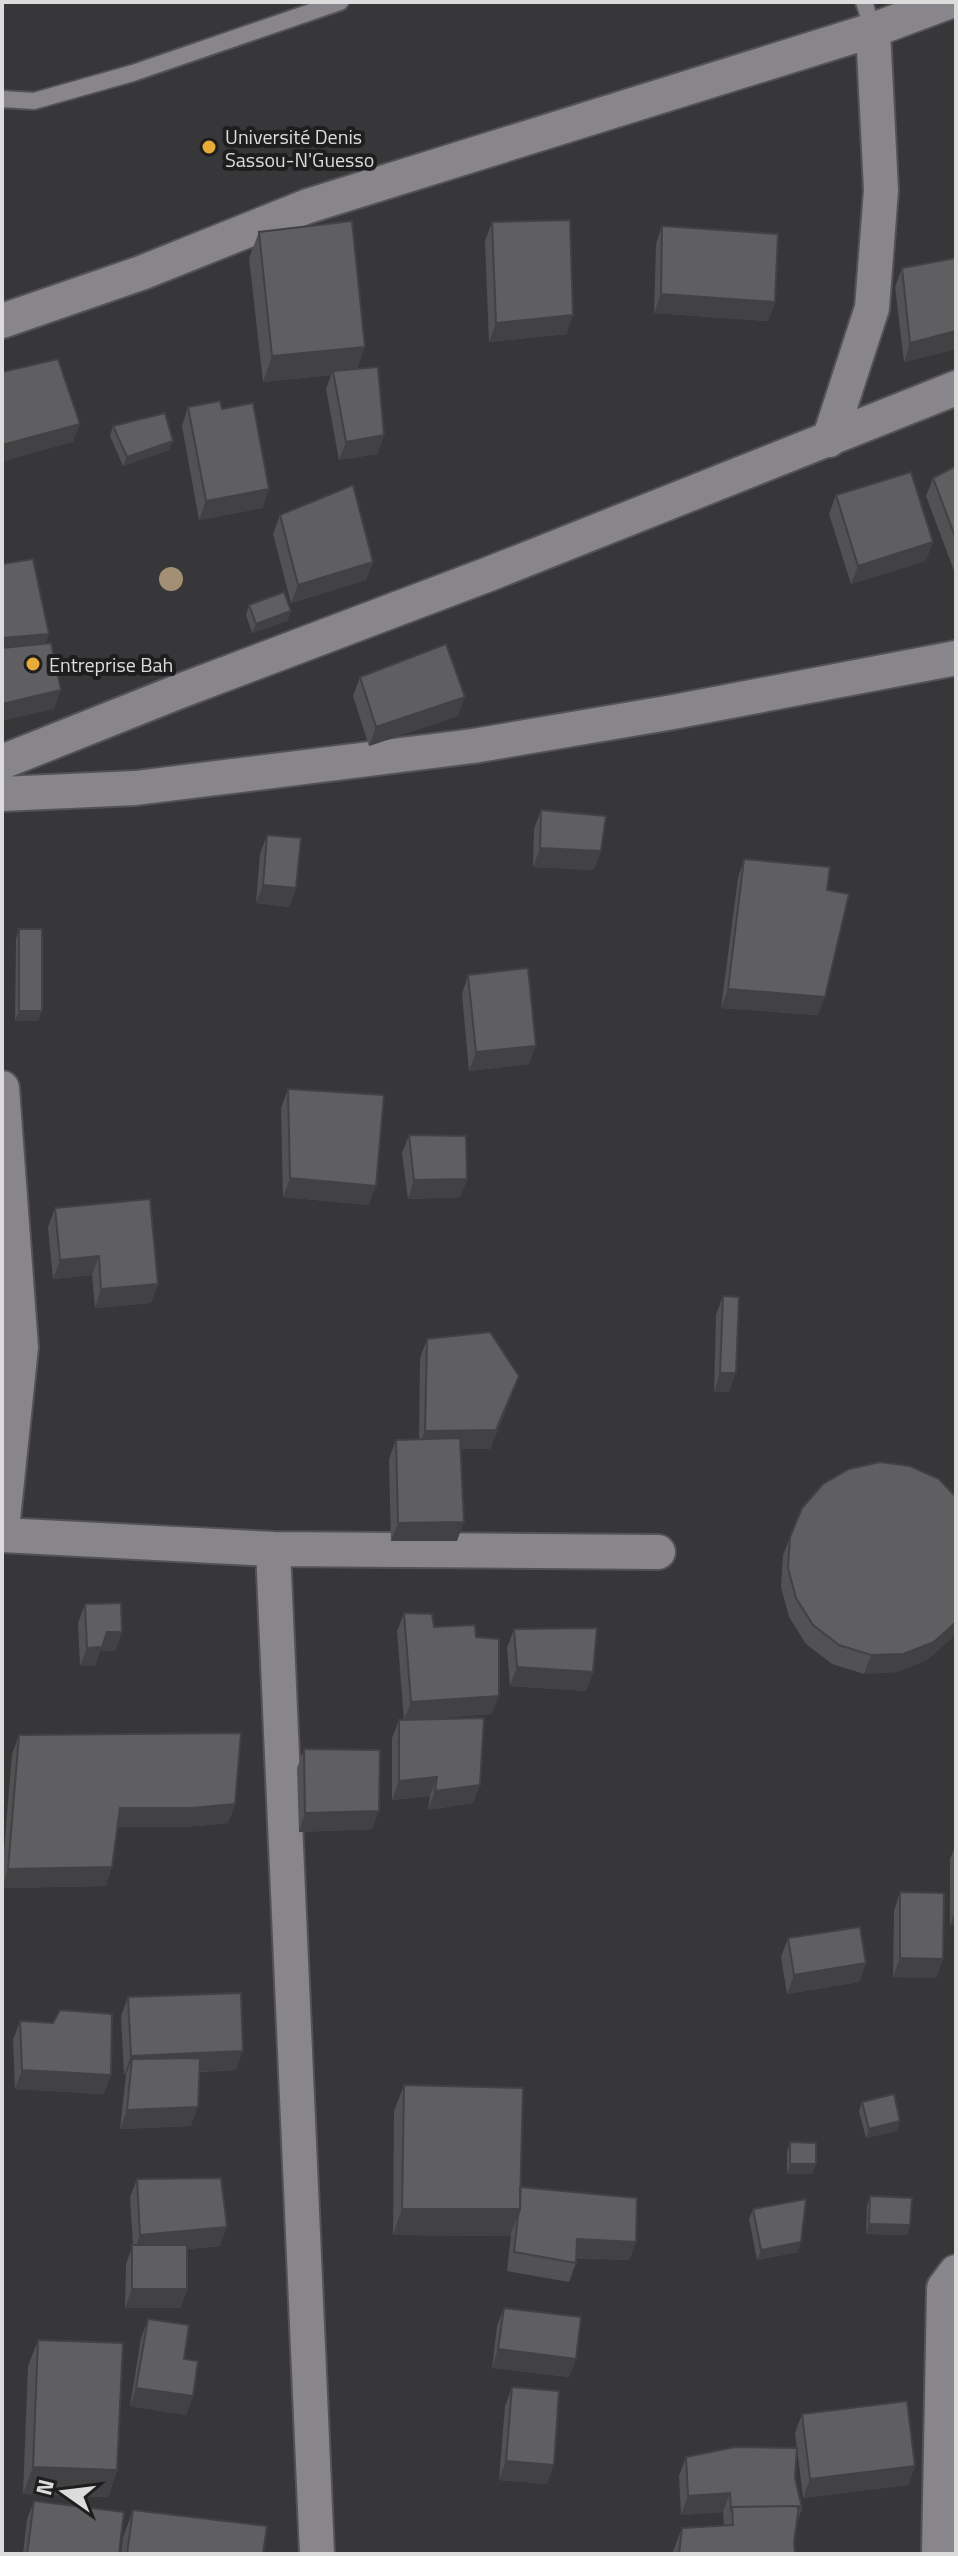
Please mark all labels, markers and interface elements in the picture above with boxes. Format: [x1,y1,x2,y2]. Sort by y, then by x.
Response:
place label: Université Denis Sassou-N'Guesso [225,121,374,175]
marker: Université Denis Sassou-N'Guesso [200,138,218,156]
place label: Entreprise Bah [49,649,173,680]
marker: Entreprise Bah [24,655,42,673]
north arrow [24,2452,104,2532]
text: N [26,2476,63,2499]

